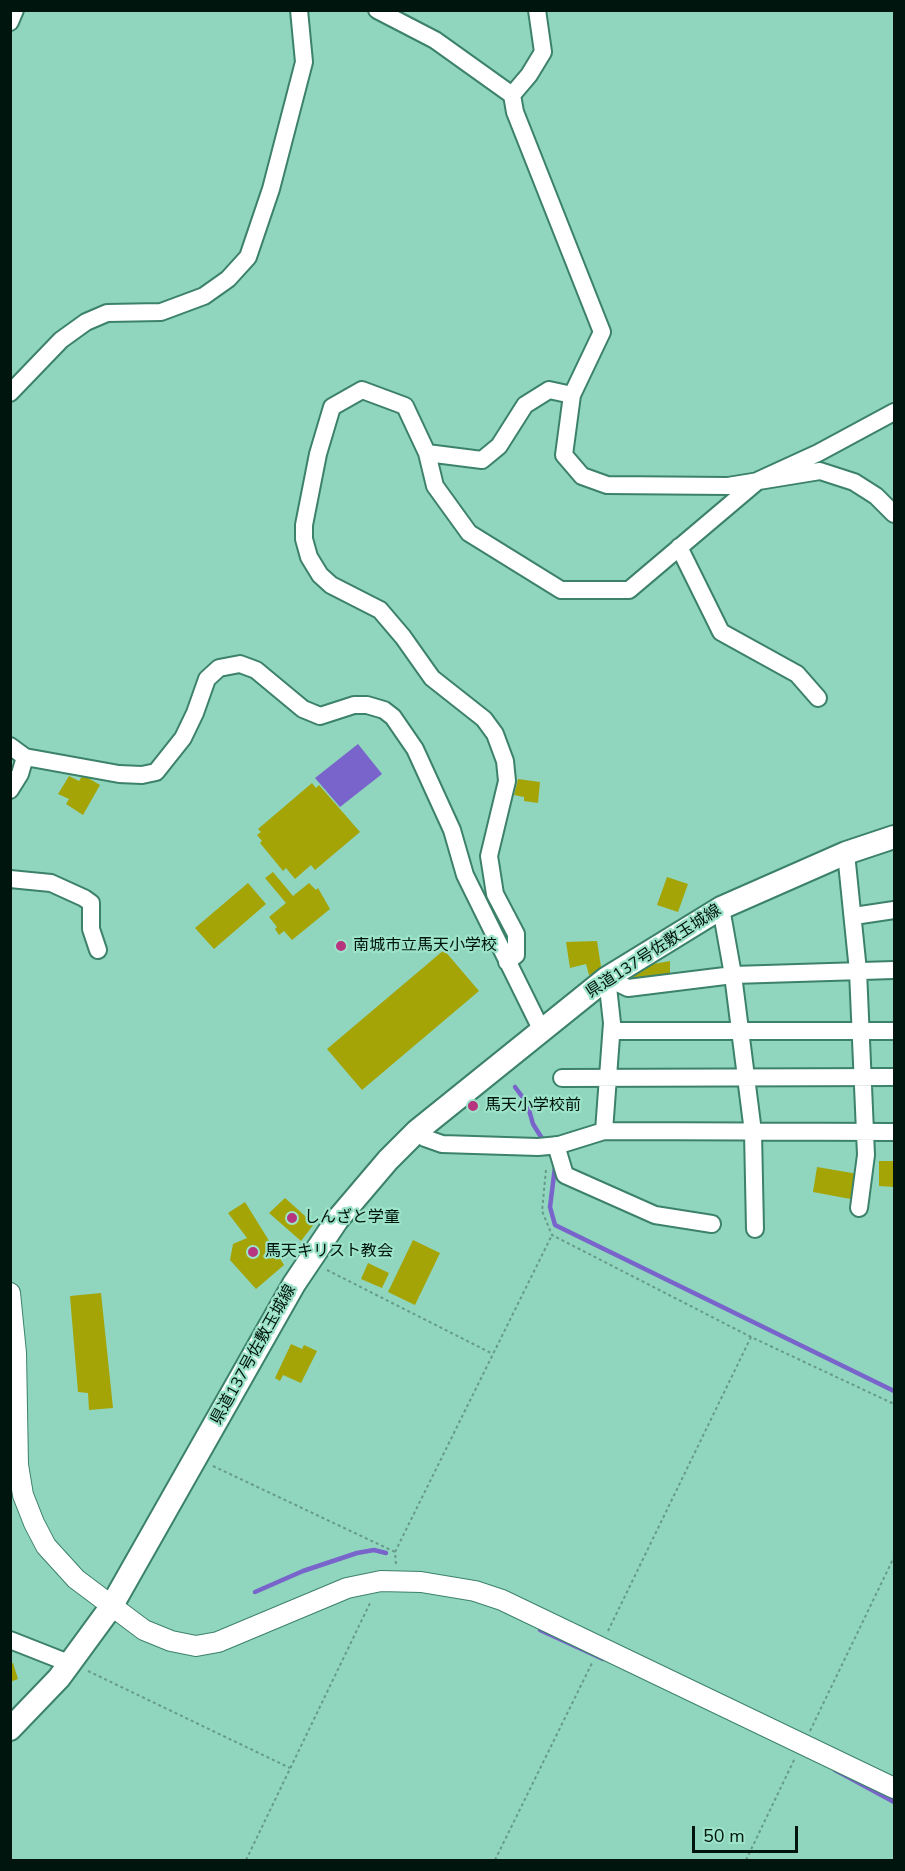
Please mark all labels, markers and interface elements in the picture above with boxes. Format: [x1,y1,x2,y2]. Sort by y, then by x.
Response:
street label: 県道137号佐敷玉城線 [583,901,725,1003]
place label: 南城市立馬天小学校 [353,936,497,956]
marker: 南城市立馬天小学校 [334,939,348,953]
place label: 馬天小学校前 [485,1096,581,1116]
marker: 馬天小学校前 [466,1099,480,1113]
place label: しんざと学童 [304,1208,400,1228]
marker: しんざと学童 [285,1211,299,1225]
place label: 馬天キリスト教会 [265,1242,393,1262]
marker: 馬天キリスト教会 [246,1245,260,1259]
street label: 県道137号佐敷玉城線 [208,1282,300,1428]
scale bar [695,1814,802,1852]
text: 50 m [703,1824,745,1848]

